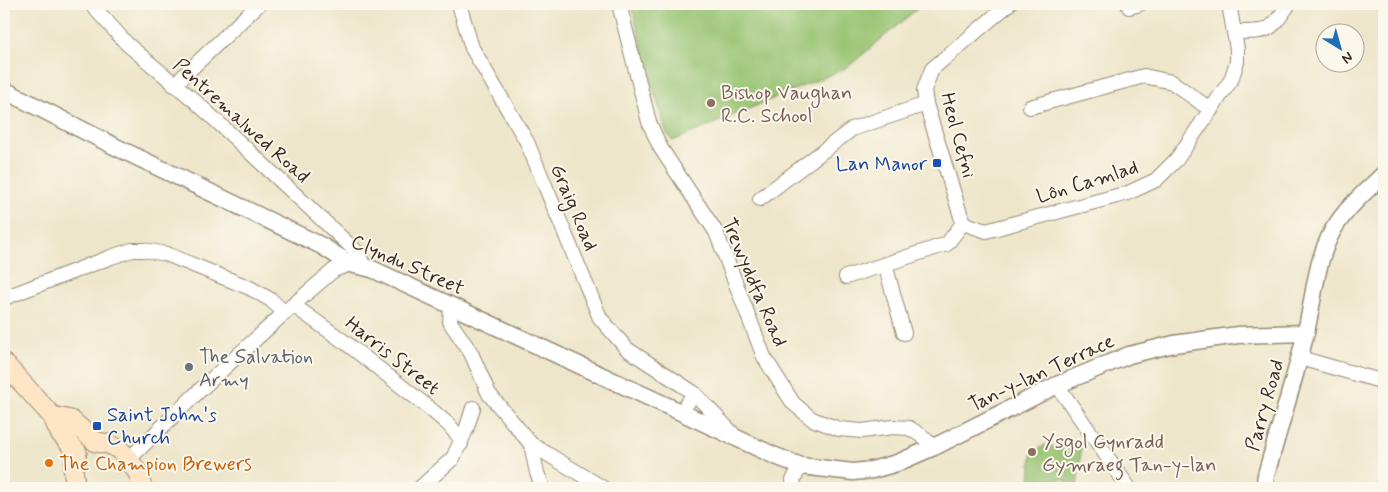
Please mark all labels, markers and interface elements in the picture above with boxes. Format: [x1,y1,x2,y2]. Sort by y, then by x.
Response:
north arrow [1316,22,1366,72]
text: N [1338,48,1356,68]
street label: Pentremalwed Road [167,52,315,190]
place label: Bishop Vaughan R.C. School [721,80,852,130]
street label: Heol Cefni [933,90,982,181]
marker: Bishop Vaughan R.C. School [705,97,717,109]
place label: Lan Manor [836,151,928,178]
street label: Lôn Camlad [1033,154,1142,211]
marker: Lan Manor [931,157,943,169]
street label: Graig Road [542,160,604,256]
street label: Trewyddfa Road [714,214,793,351]
street label: Clyndu Street [347,228,468,302]
street label: Harris Street [339,311,445,402]
street label: Tan-y-lan Terrace [964,328,1119,419]
place label: The Salvation Army [199,344,313,394]
street label: Parry Road [1240,357,1291,454]
marker: The Salvation Army [183,361,195,373]
place label: Saint John's Church [107,402,217,452]
marker: Saint John's Church [91,420,103,432]
place label: Ysgol Gynradd Gymraeg Tan-y-lan [1042,429,1217,481]
marker: Ysgol Gynradd Gymraeg Tan-y-lan [1026,446,1038,458]
place label: The Champion Brewers [59,451,252,478]
marker: The Champion Brewers [43,457,55,469]

